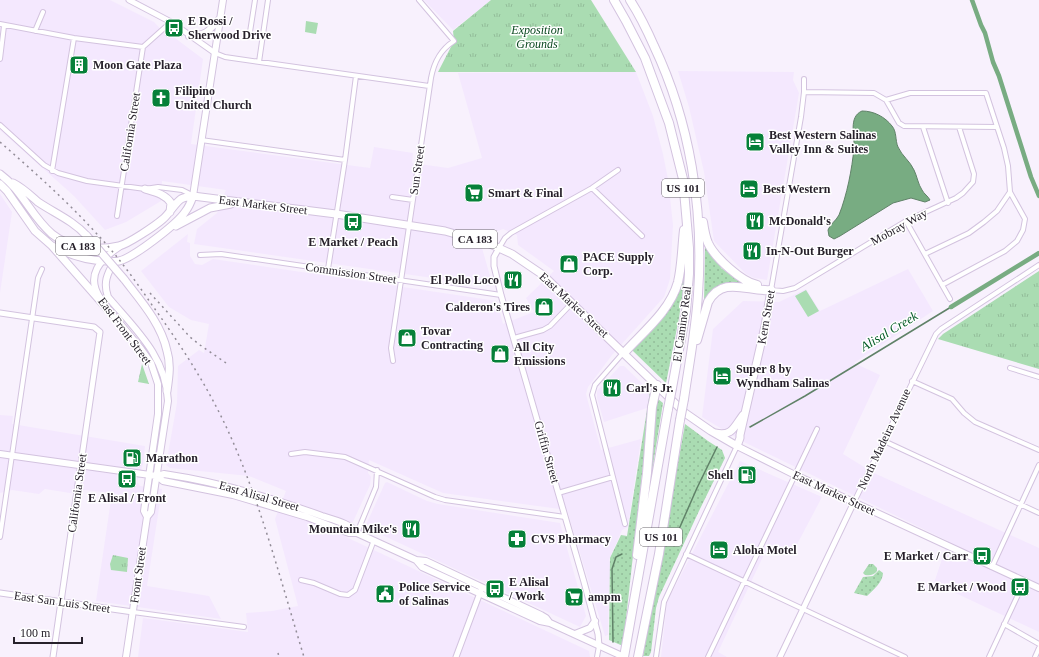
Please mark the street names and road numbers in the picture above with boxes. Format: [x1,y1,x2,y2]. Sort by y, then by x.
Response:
street label: California Street [117,91,143,172]
street label: Sun Street [407,144,427,196]
road number: US 101 [662,179,704,197]
street label: East Market Street [218,193,309,217]
street label: Mobray Way [868,206,930,248]
road number: CA 183 [453,230,497,248]
road number: CA 183 [56,237,100,255]
street label: Commission Street [305,260,398,286]
street label: East Market Street [537,269,612,341]
street label: El Camino Real [670,284,694,363]
street label: Kern Street [754,288,778,345]
street label: East Front Street [95,295,155,368]
street label: North Madeira Avenue [854,386,914,492]
street label: Griffin Street [531,419,563,485]
street label: California Street [65,452,90,533]
street label: East Market Street [791,468,878,518]
street label: East Alisal Street [217,478,301,514]
road number: US 101 [640,528,682,546]
street label: Front Street [127,545,149,604]
street label: East San Luis Street [13,588,112,616]

